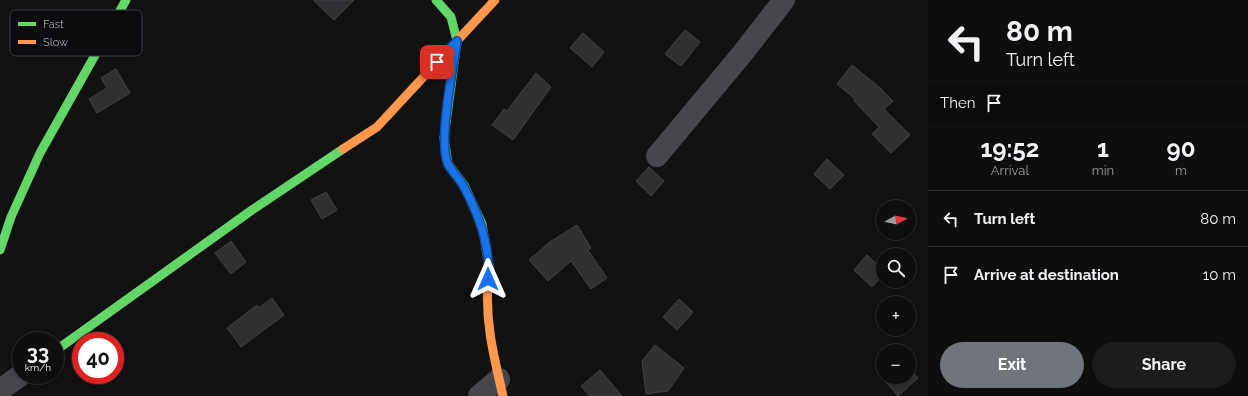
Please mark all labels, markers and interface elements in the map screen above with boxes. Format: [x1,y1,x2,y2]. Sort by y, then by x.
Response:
legend [10,10,142,56]
text: 80 m [1006,15,1073,48]
icon: left [940,16,992,68]
text: Fast [43,18,64,31]
text: Slow [43,36,68,49]
pin [420,45,454,79]
text: Turn left [1006,49,1075,70]
icon: arrive [426,51,448,73]
icon: arrive [983,92,1005,114]
text: Then [940,94,975,112]
text: 19:52 [980,134,1039,163]
text: 1 [1097,134,1109,163]
text: 90 [1167,134,1195,163]
text: Arrival [991,163,1029,178]
text: min [1092,163,1114,178]
text: m [1175,163,1187,178]
north arrow [876,200,916,240]
map controls [876,200,916,384]
icon: left [940,208,962,230]
text: Turn left [974,210,1035,228]
text: 80 m [1200,210,1236,228]
button: search [876,248,916,288]
position arrow [467,258,509,300]
icon: arrive [940,264,962,286]
text: Arrive at destination [974,266,1119,284]
text: 10 m [1203,266,1236,284]
button: + [876,296,916,336]
speed limit sign: 40 [72,332,124,384]
text: 33 [27,341,49,365]
button: Exit [940,342,1084,388]
button: Share [1092,342,1236,388]
button: − [876,344,916,384]
text: km/h [25,362,51,373]

